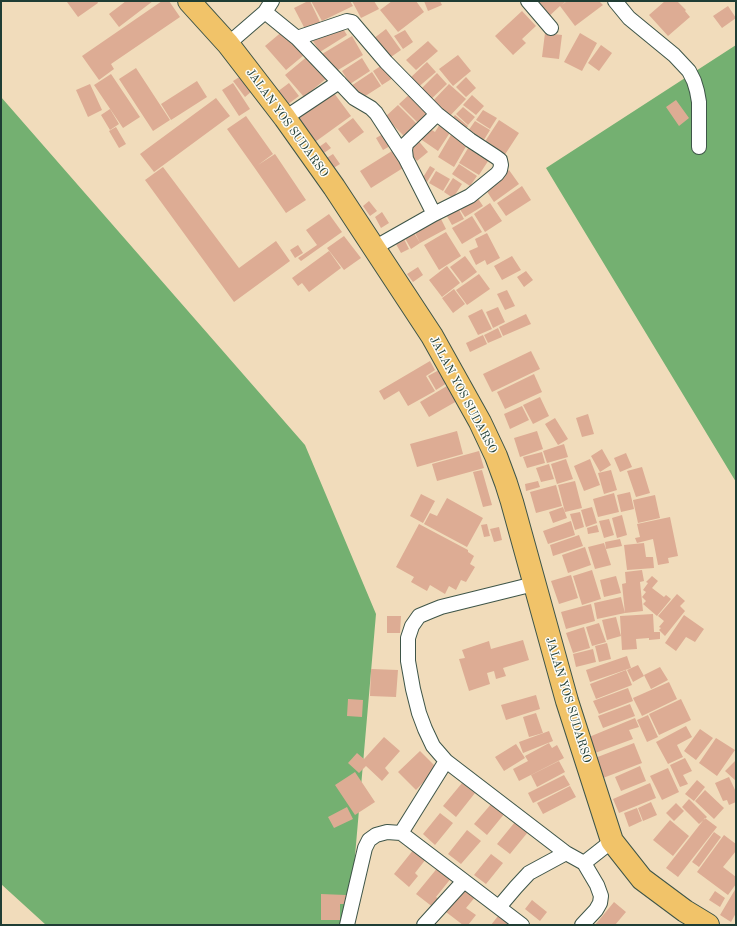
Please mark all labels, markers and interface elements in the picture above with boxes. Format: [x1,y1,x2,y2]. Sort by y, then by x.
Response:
street label: JALAN YOS SUDARSO [243,66,331,180]
street label: JALAN YOS SUDARSO [426,334,500,456]
street label: JALAN YOS SUDARSO [542,635,594,765]

